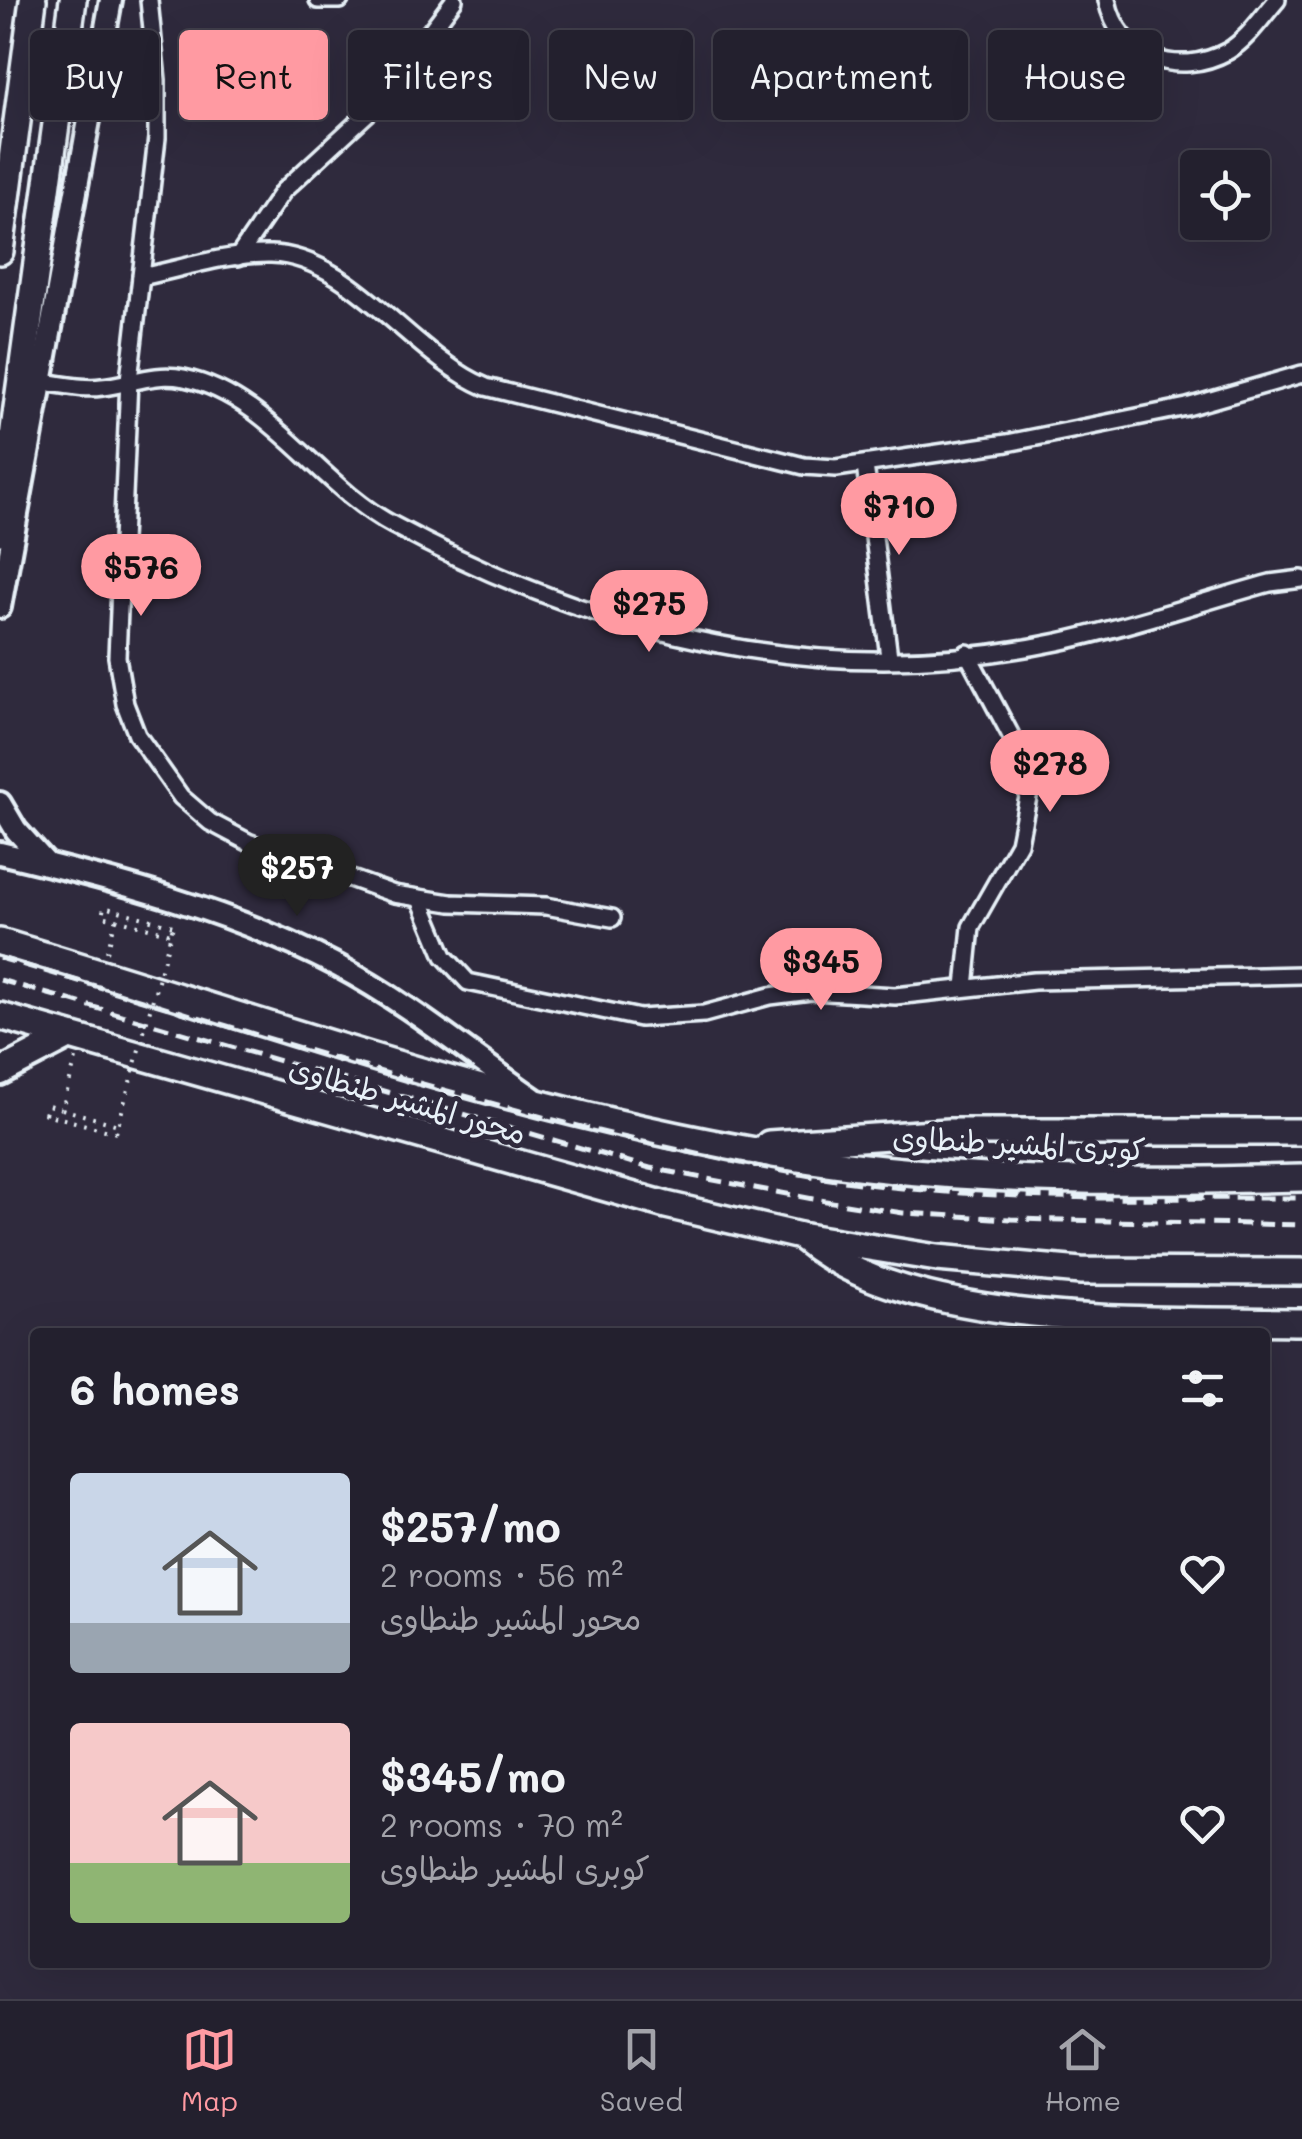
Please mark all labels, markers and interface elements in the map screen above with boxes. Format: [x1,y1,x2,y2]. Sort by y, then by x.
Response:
chip: Buy [30,30,159,120]
chip: Rent [179,30,328,120]
chip: Filters [348,30,529,120]
chip: New [549,30,693,120]
chip: Apartment [713,30,968,120]
chip: House [988,30,1162,120]
map controls [1180,150,1270,240]
button: locate [1180,150,1270,240]
pin: $710 [840,473,958,558]
text: $710 [863,484,935,526]
pin: $576 [82,534,200,619]
text: $576 [103,545,179,587]
pin: $275 [590,570,708,655]
text: $275 [612,581,686,623]
pin: $278 [991,730,1109,815]
text: $278 [1012,741,1088,783]
pin: $257 [238,834,356,919]
text: $257 [260,845,334,887]
pin: $345 [762,928,880,1013]
text: $345 [782,939,860,981]
street label: محور المشير طنطاوى [285,1046,531,1152]
street label: كوبرى المشير طنطاوى [891,1115,1146,1171]
text: 6 homes [70,1361,240,1416]
icon: filters [1175,1361,1230,1416]
text: $257/mo [380,1498,561,1553]
icon: home [150,1513,270,1633]
icon: heart [1175,1546,1230,1601]
text: 2 rooms · 56 m² [380,1553,623,1595]
text: محور المشير طنطاوى [380,1596,641,1638]
text: $345/mo [380,1748,566,1803]
icon: home [150,1763,270,1883]
icon: heart [1175,1796,1230,1851]
text: 2 rooms · 70 m² [380,1803,623,1845]
text: كوبرى المشير طنطاوى [380,1846,650,1888]
tab: Map [181,2022,238,2118]
tab: Saved [600,2022,683,2118]
tab: Home [1045,2022,1121,2118]

